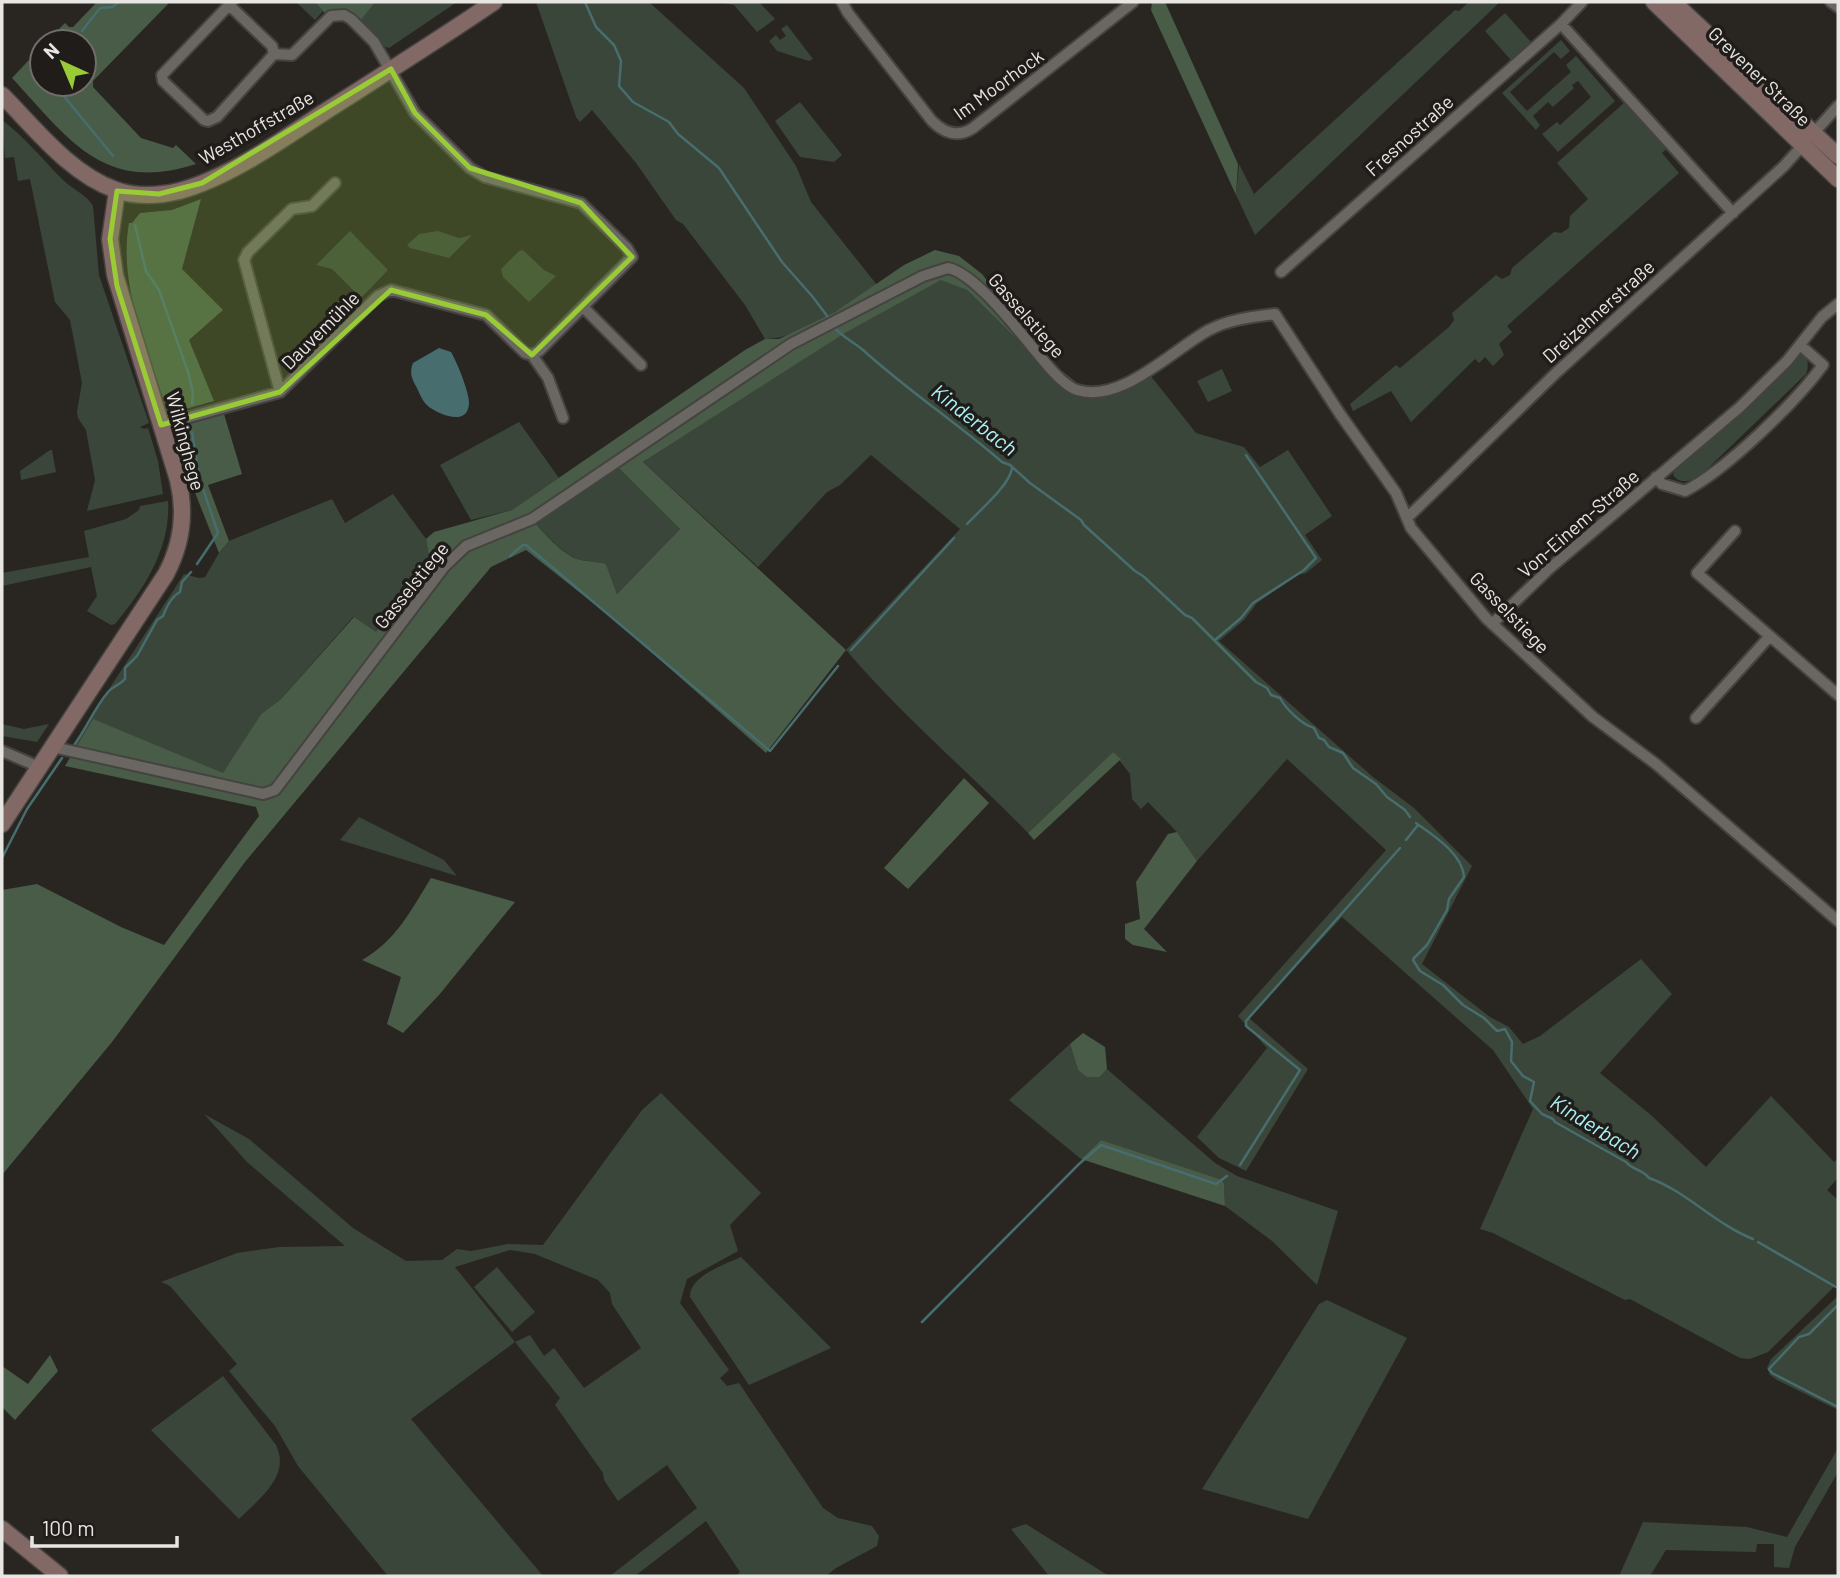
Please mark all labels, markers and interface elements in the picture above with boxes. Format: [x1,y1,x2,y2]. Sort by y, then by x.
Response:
street label: Grevener Straße [1704,21,1816,131]
north arrow [28,28,98,98]
text: N [38,38,63,63]
street label: Im Moorhock [949,44,1047,124]
street label: Westhoffstraße [195,85,317,169]
street label: Fresnostraße [1360,90,1458,180]
street label: Dreizehnerstraße [1537,255,1659,367]
street label: Gasselstiege [984,268,1070,362]
street label: Dauvemühle [276,286,364,374]
water label: Kinderbach [927,378,1023,460]
street label: Wilkinghege [162,389,210,493]
street label: Von-Einem-Straße [1513,464,1643,582]
street label: Gasselstiege [369,537,453,633]
street label: Gasselstiege [1465,566,1555,658]
water label: Kinderbach [1546,1088,1646,1164]
scale bar [32,1504,177,1548]
text: 100 m [42,1515,95,1540]

